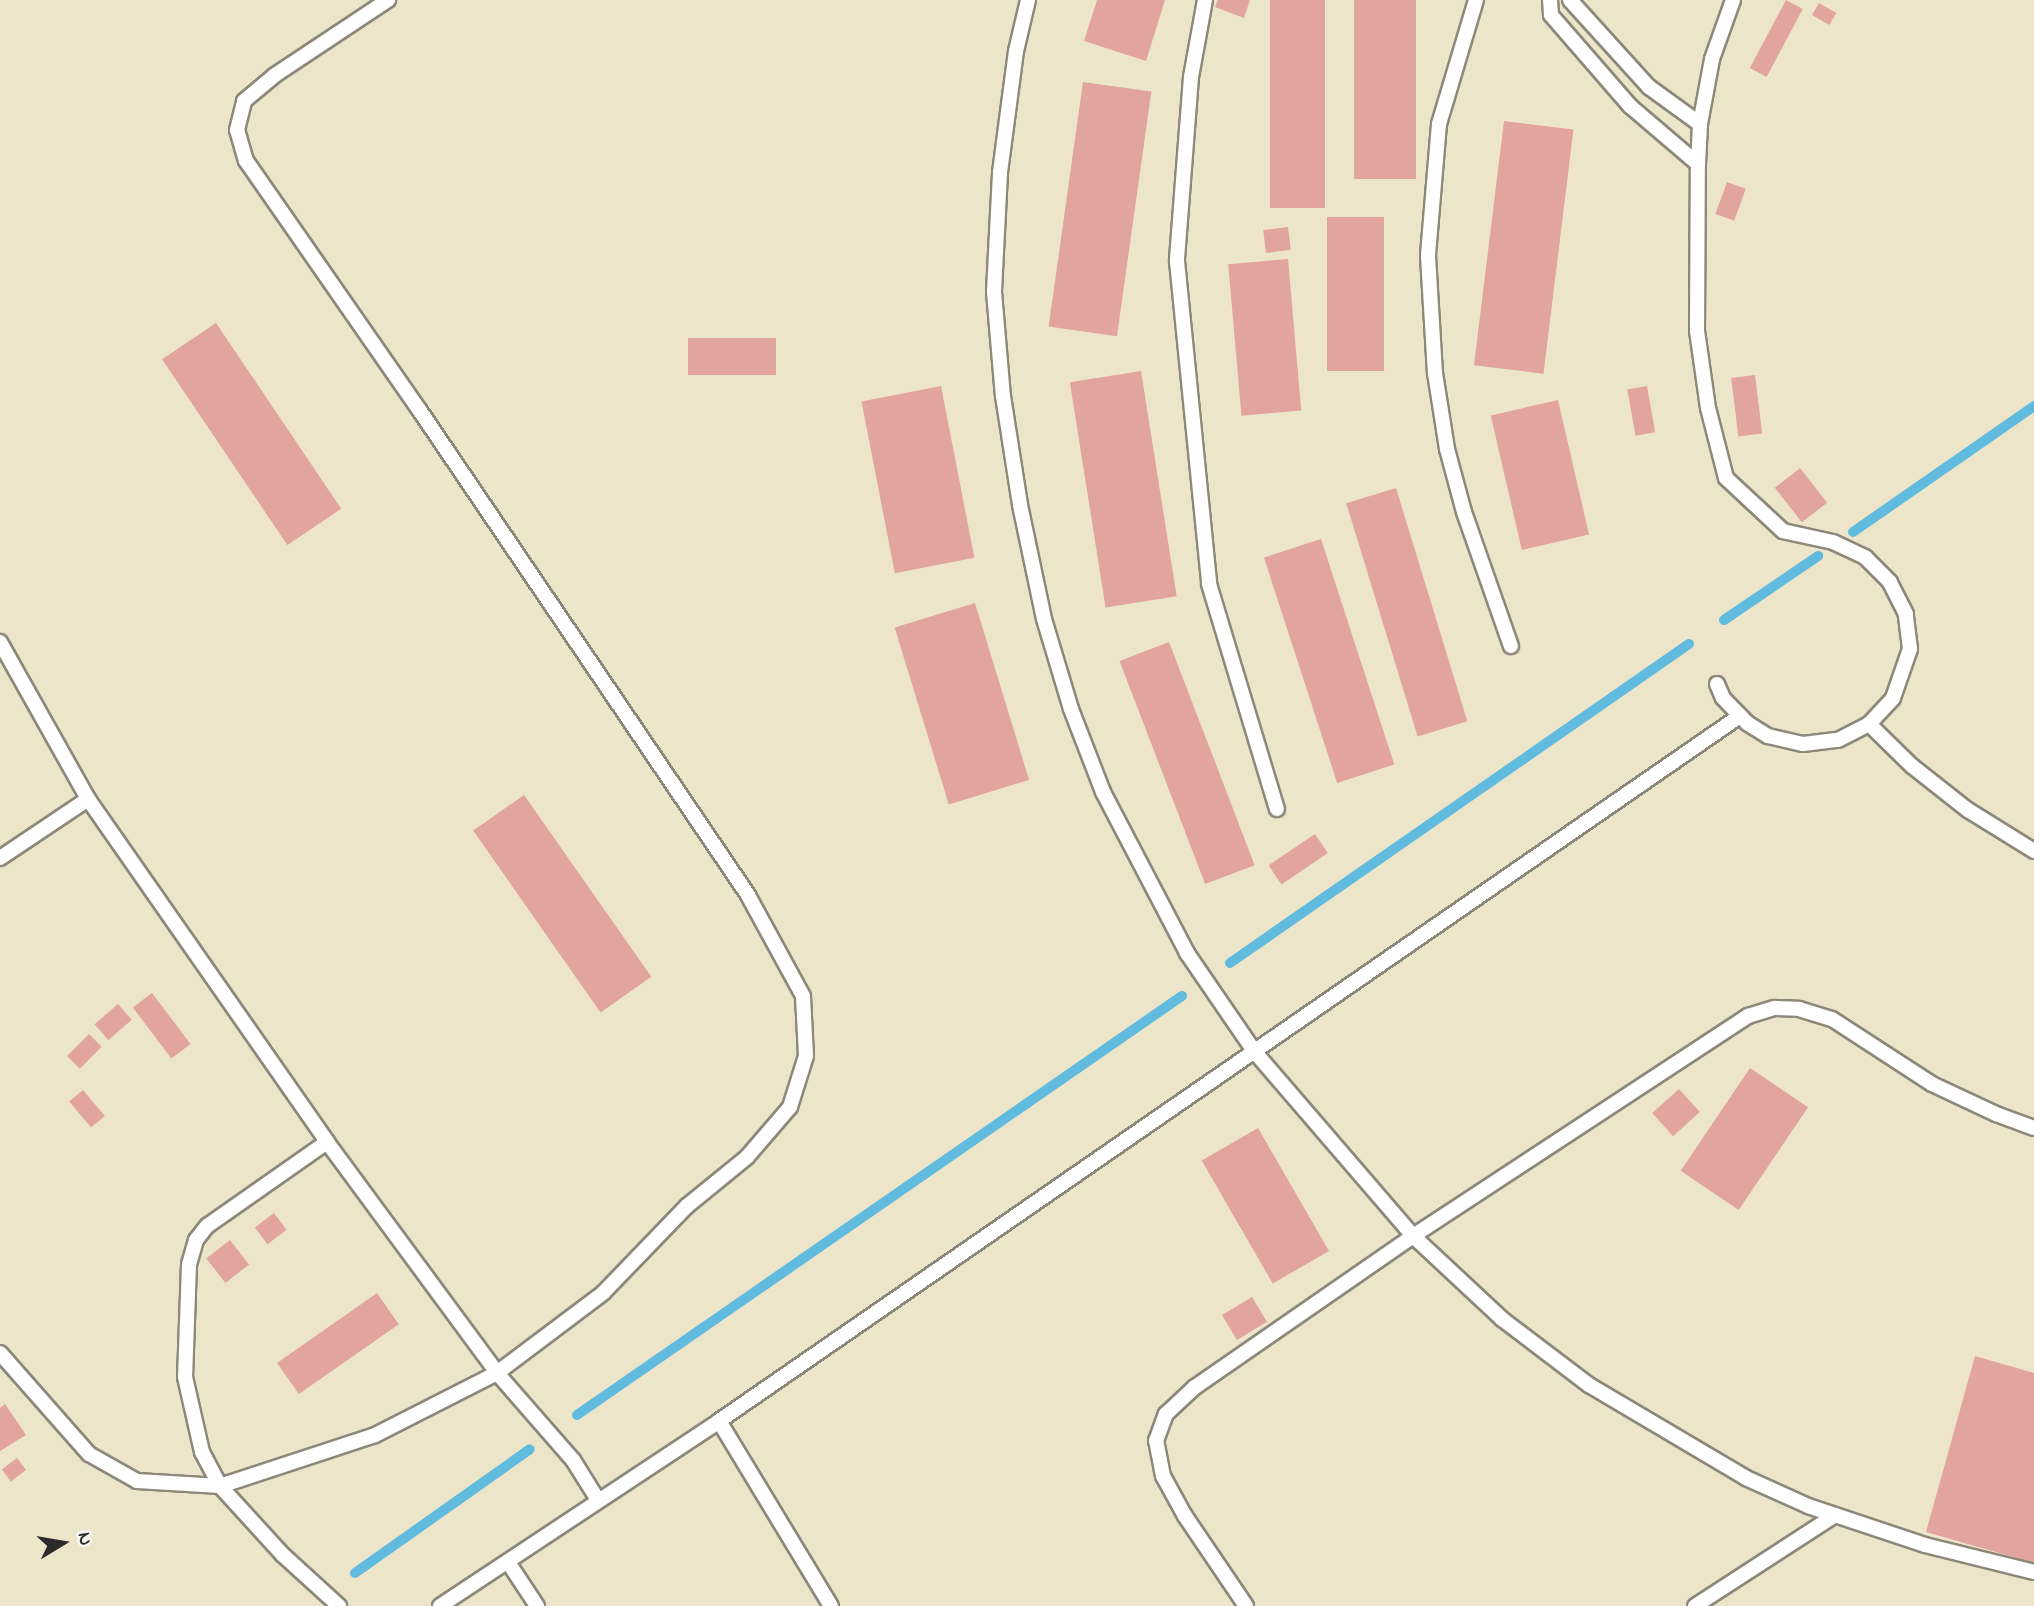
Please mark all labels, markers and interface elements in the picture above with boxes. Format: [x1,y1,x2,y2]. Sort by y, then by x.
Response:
north arrow [28,1508,98,1578]
text: N [70,1530,99,1548]

